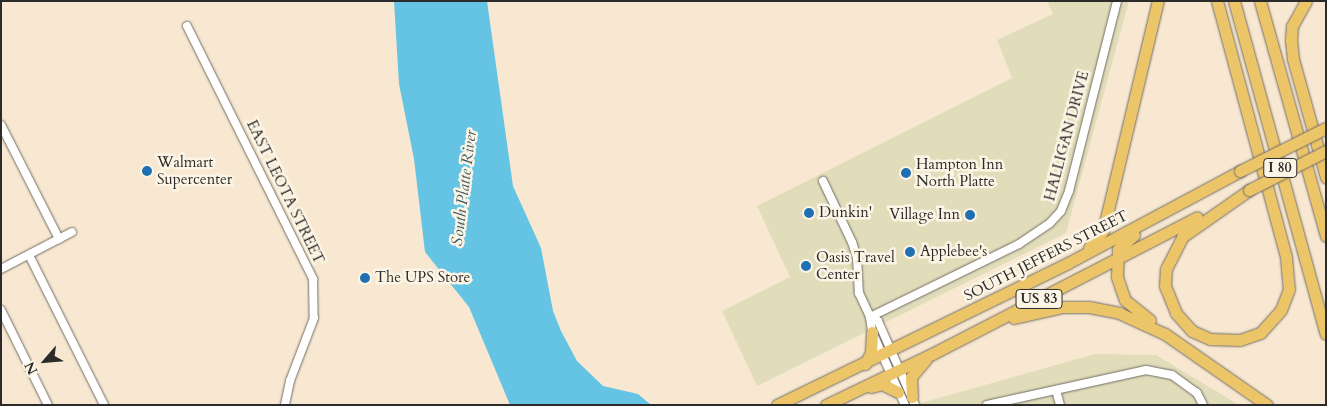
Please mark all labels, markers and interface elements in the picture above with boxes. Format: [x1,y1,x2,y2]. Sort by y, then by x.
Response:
street label: HALLIGAN DRIVE [1041,69,1093,203]
street label: EAST LEOTA STREET [242,117,328,267]
water label: South Platte River [447,129,481,247]
place label: Walmart Supercenter [157,153,232,188]
place label: Hampton Inn North Platte [916,155,1003,190]
road number: I 80 [1262,156,1298,180]
marker: Walmart Supercenter [141,165,153,177]
marker: Hampton Inn North Platte [900,167,912,179]
place label: Dunkin' [819,204,872,222]
place label: Village Inn [889,206,960,224]
marker: Dunkin' [803,207,815,219]
street label: SOUTH JEFFERS STREET [961,207,1131,305]
marker: Village Inn [964,209,976,221]
place label: Applebee's [920,243,987,261]
marker: Applebee's [904,246,916,258]
place label: Oasis Travel Center [816,248,895,283]
marker: Oasis Travel Center [800,260,812,272]
place label: The UPS Store [375,269,470,287]
marker: The UPS Store [359,272,371,284]
road number: US 83 [1015,288,1063,310]
north arrow [20,336,70,386]
text: N [20,358,42,378]

